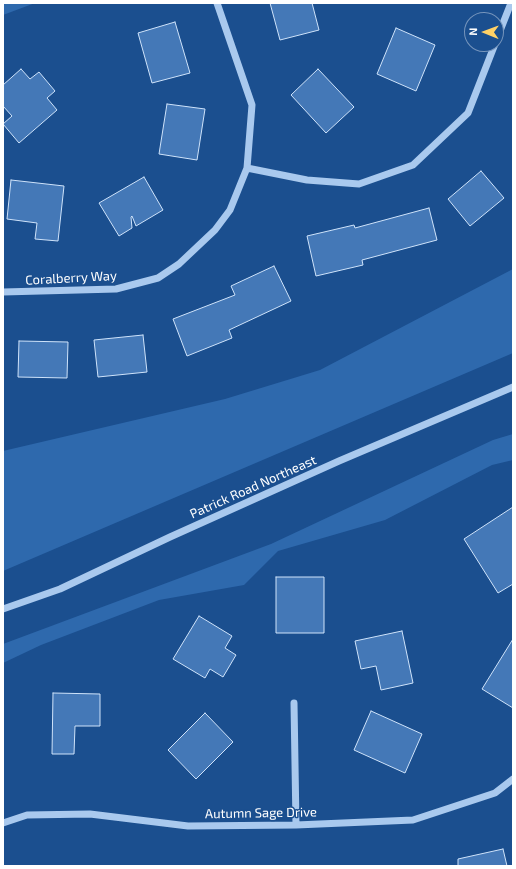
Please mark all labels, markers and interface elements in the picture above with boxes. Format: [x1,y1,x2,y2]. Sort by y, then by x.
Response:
north arrow [464,12,504,52]
text: N [466,28,479,36]
street label: Coralberry Way [25,268,117,288]
street label: Patrick Road Northeast [187,452,319,522]
street label: Autumn Sage Drive [205,804,317,822]

